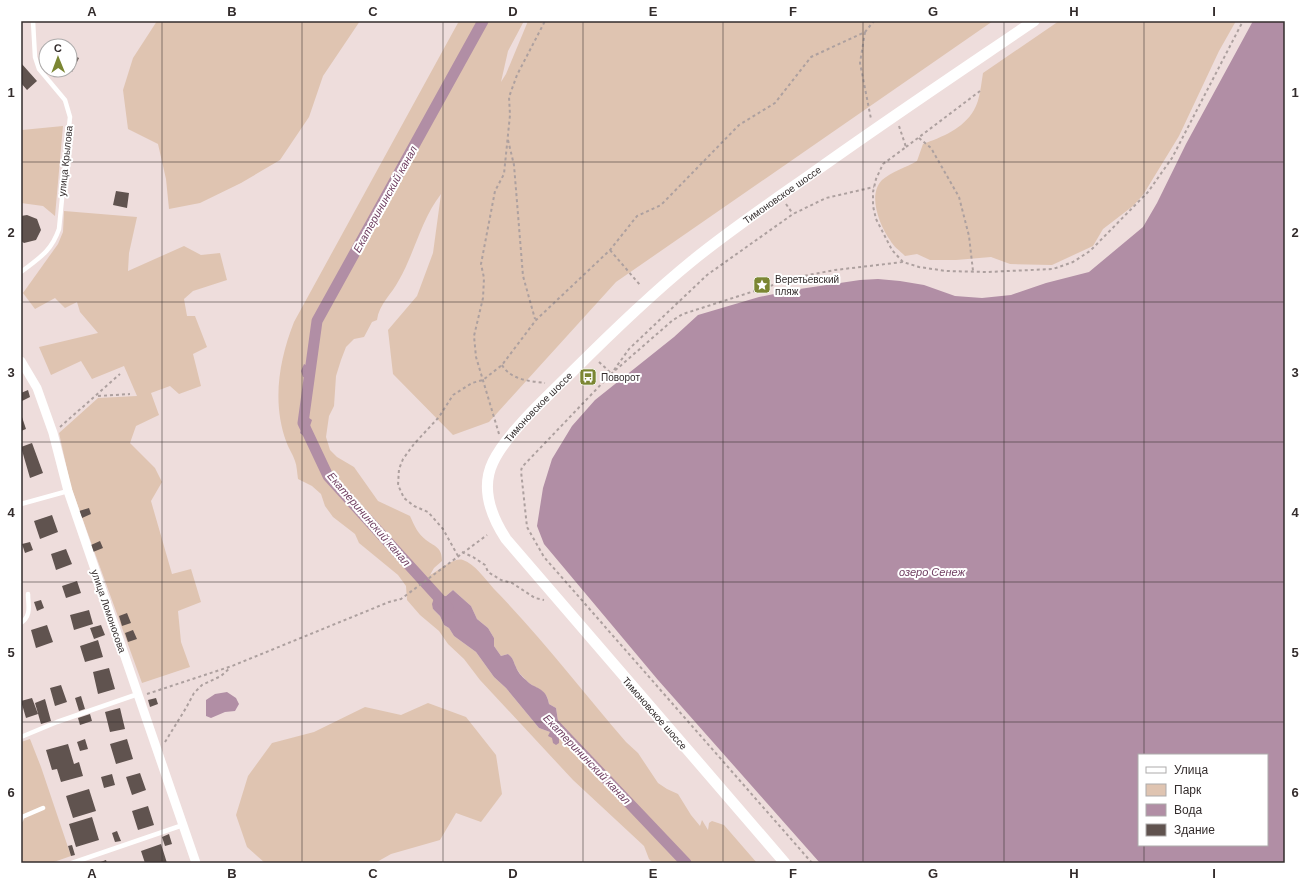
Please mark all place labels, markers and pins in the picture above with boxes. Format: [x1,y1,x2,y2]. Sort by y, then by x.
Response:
place label: Веретьевский пляж [775,274,839,297]
place icon: Веретьевский пляж [752,275,772,295]
bus stop icon: Поворот [578,367,598,387]
place label: Поворот [601,372,640,383]

